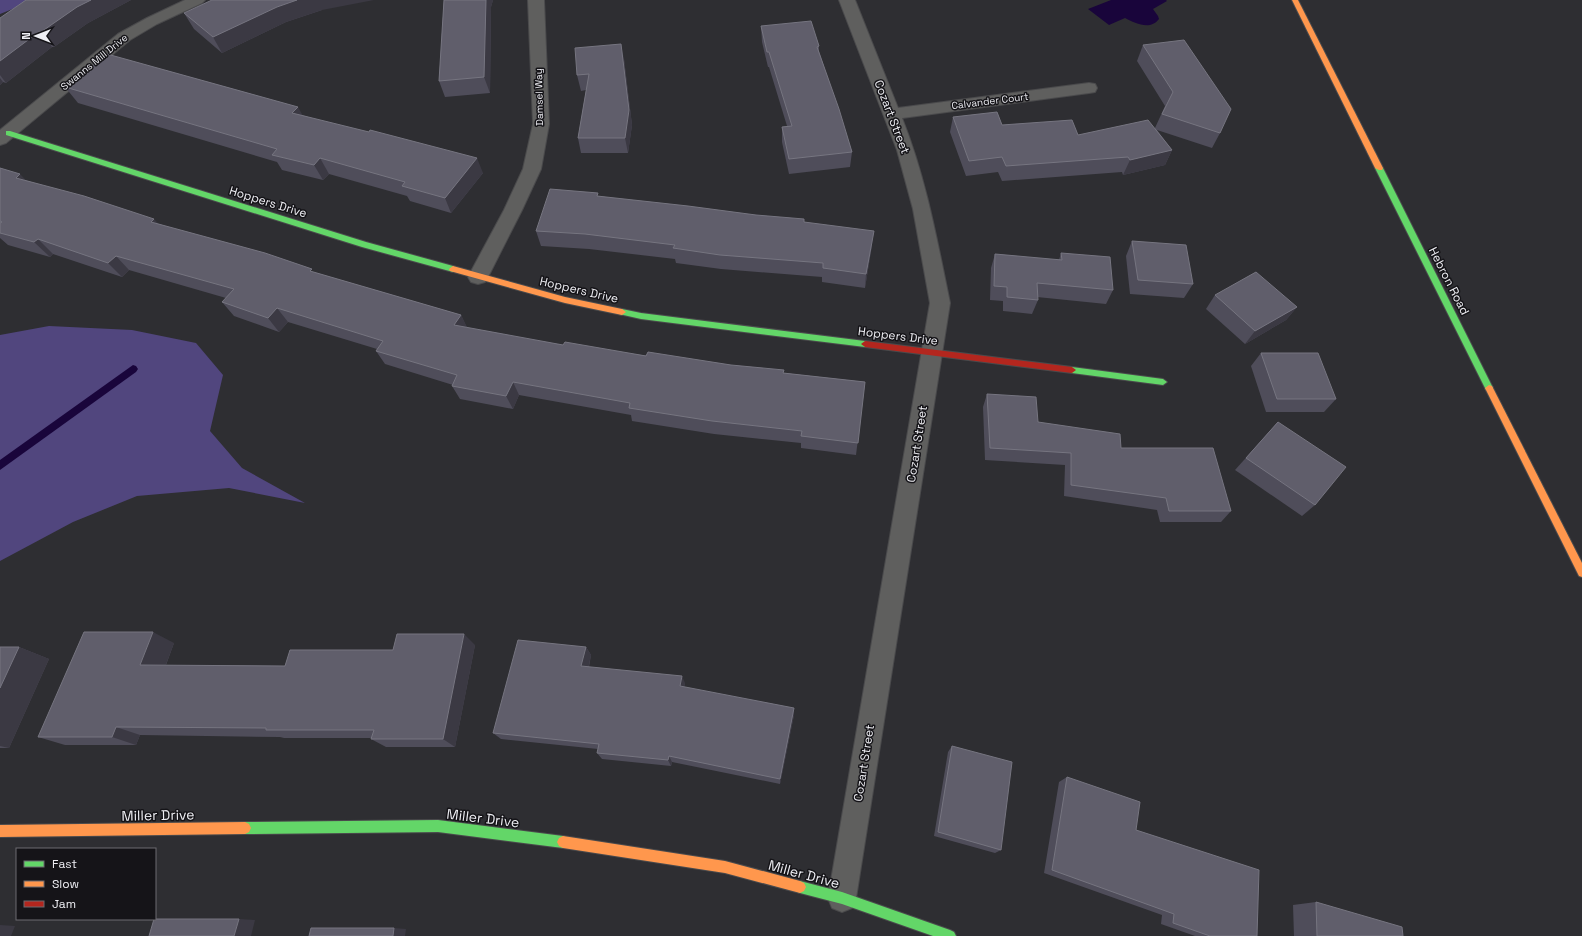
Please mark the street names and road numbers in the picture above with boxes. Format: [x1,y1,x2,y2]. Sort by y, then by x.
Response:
street label: Swanns Mill Drive [58,31,130,93]
street label: Damsel Way [532,68,546,126]
street label: Cozart Street [871,78,913,156]
street label: Calvander Court [951,90,1030,112]
street label: Hoppers Drive [227,183,309,221]
street label: Hebron Road [1425,244,1473,318]
street label: Hoppers Drive [538,273,620,307]
street label: Hoppers Drive [857,323,939,349]
street label: Cozart Street [903,404,931,484]
street label: Cozart Street [850,723,878,803]
street label: Miller Drive [121,805,195,825]
street label: Miller Drive [446,805,520,831]
street label: Miller Drive [766,856,842,892]

